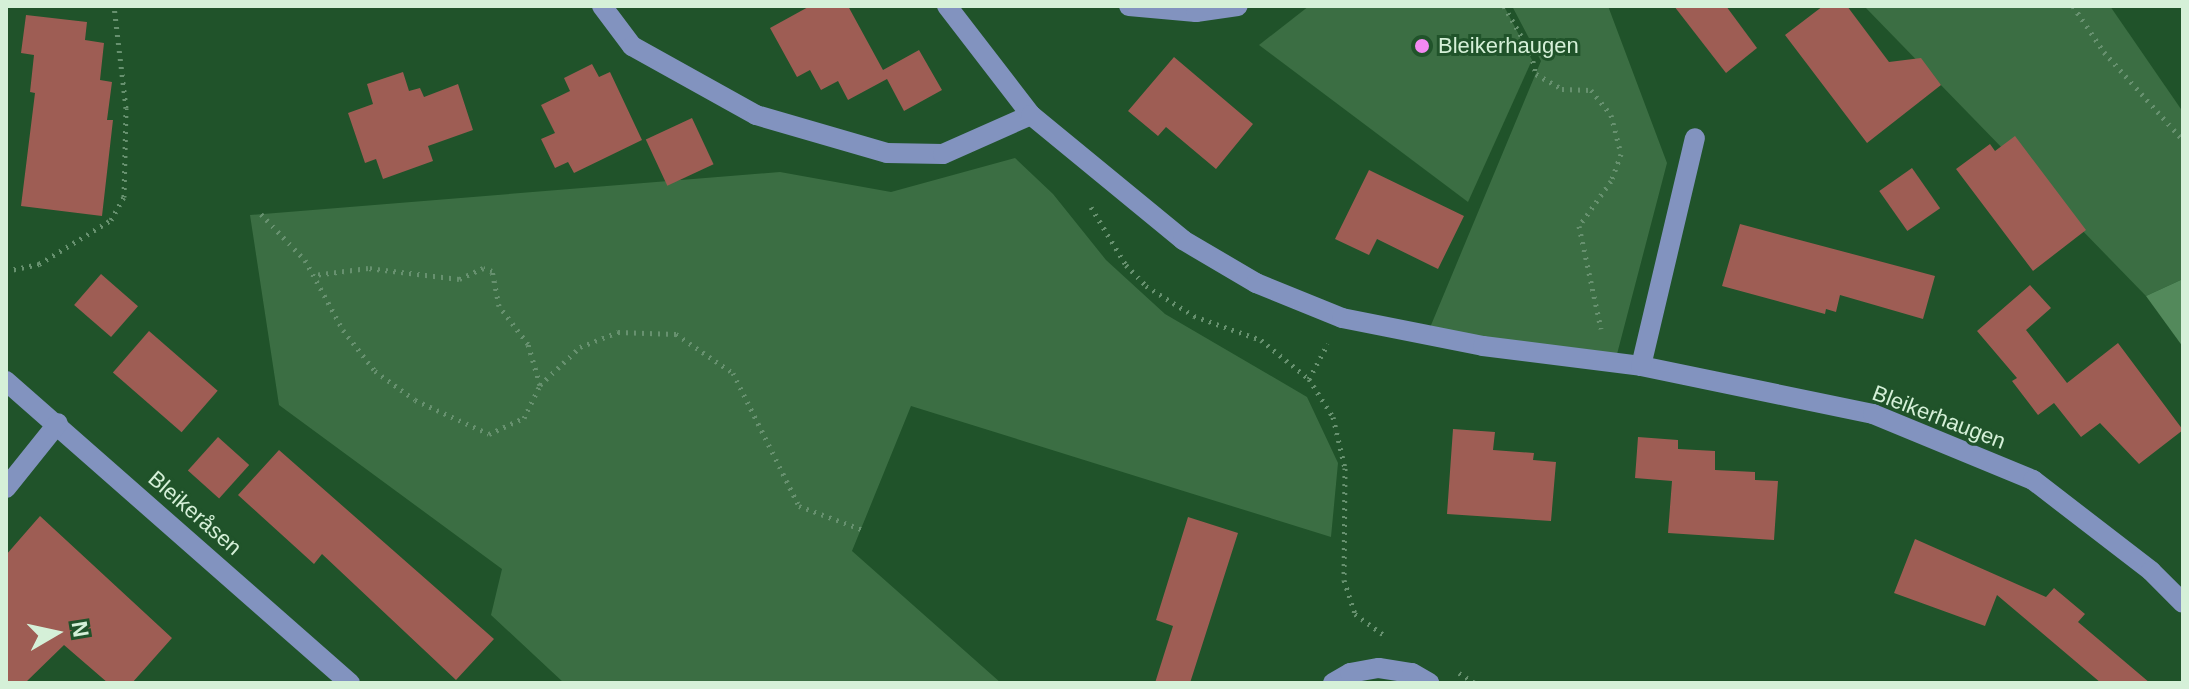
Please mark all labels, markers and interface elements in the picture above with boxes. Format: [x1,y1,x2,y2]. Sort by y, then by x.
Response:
place label: Bleikerhaugen [1438,33,1579,59]
marker: Bleikerhaugen [1413,37,1431,55]
street label: Bleikerhaugen [1869,379,2009,455]
street label: Bleikeråsen [143,465,247,561]
north arrow [16,593,96,673]
text: N [67,619,94,639]

